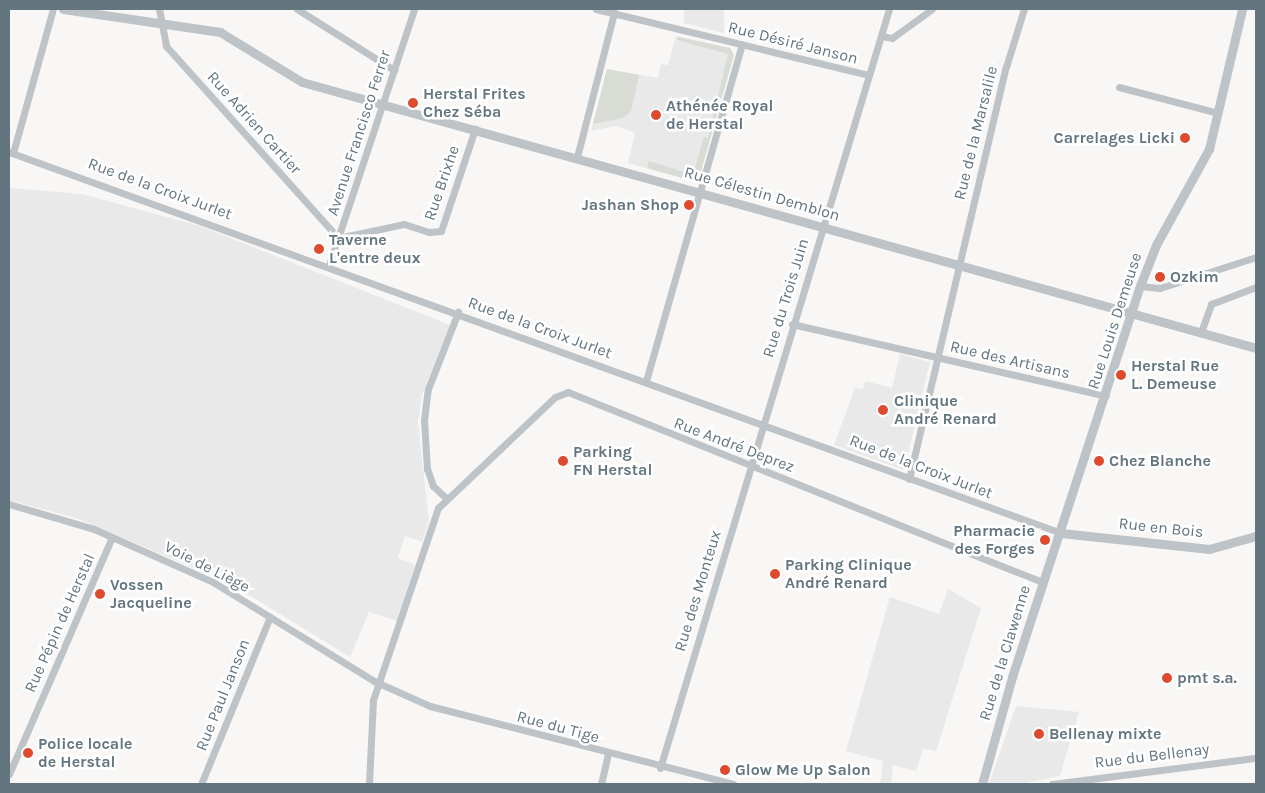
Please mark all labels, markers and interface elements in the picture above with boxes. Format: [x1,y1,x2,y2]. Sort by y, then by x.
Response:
street label: Rue Désiré Janson [726,18,860,68]
street label: Avenue Francisco Ferrer [323,48,395,218]
street label: Rue de la Marsalile [950,64,1002,202]
street label: Rue Adrien Cartier [203,68,305,178]
place label: Herstal Frites Chez Séba [423,84,526,122]
place label: Athénée Royal de Herstal [666,96,773,134]
marker: Herstal Frites Chez Séba [407,97,419,109]
marker: Athénée Royal de Herstal [650,109,662,121]
place label: Carrelages Licki [1054,128,1175,148]
marker: Carrelages Licki [1179,132,1191,144]
street label: Rue Brixhe [420,143,464,223]
street label: Rue de la Croix Jurlet [85,154,235,224]
street label: Rue Célestin Demblon [682,163,842,225]
place label: Jashan Shop [582,195,679,215]
marker: Jashan Shop [683,199,695,211]
place label: Taverne L'entre deux [329,230,421,268]
street label: Rue du Trois Juin [759,236,813,360]
marker: Taverne L'entre deux [313,243,325,255]
street label: Rue Louis Demeuse [1084,250,1146,392]
place label: Ozkim [1170,267,1219,287]
marker: Ozkim [1154,271,1166,283]
street label: Rue de la Croix Jurlet [465,293,615,363]
street label: Rue des Artisans [948,337,1072,383]
place label: Herstal Rue L. Demeuse [1131,356,1219,394]
marker: Herstal Rue L. Demeuse [1115,369,1127,381]
place label: Clinique André Renard [894,391,997,429]
marker: Clinique André Renard [876,403,890,417]
street label: Rue André Deprez [671,413,797,477]
street label: Rue de la Croix Jurlet [847,431,995,503]
place label: Parking FN Herstal [573,442,652,480]
place label: Chez Blanche [1109,451,1211,471]
marker: Parking FN Herstal [557,455,569,467]
marker: Chez Blanche [1093,455,1105,467]
street label: Rue en Bois [1118,514,1204,542]
place label: Pharmacie des Forges [953,521,1035,559]
street label: Rue des Monteux [670,528,726,654]
marker: Pharmacie des Forges [1039,534,1051,546]
street label: Voie de Liège [161,537,253,597]
street label: Rue Pépin de Herstal [21,551,99,695]
place label: Parking Clinique André Renard [785,555,912,593]
marker: Parking Clinique André Renard [769,568,781,580]
place label: Vossen Jacqueline [110,575,192,613]
street label: Rue de la Clawenne [975,583,1035,723]
marker: Vossen Jacqueline [94,588,106,600]
street label: Rue Paul Janson [192,636,254,754]
place label: pmt s.a. [1177,668,1237,688]
marker: pmt s.a. [1161,672,1173,684]
street label: Rue du Tige [515,707,601,747]
place label: Bellenay mixte [1049,724,1162,744]
marker: Bellenay mixte [1033,728,1045,740]
place label: Police locale de Herstal [38,734,133,772]
street label: Rue du Bellenay [1093,739,1211,773]
marker: Police locale de Herstal [22,747,34,759]
place label: Glow Me Up Salon [735,760,871,780]
marker: Glow Me Up Salon [719,764,731,776]

